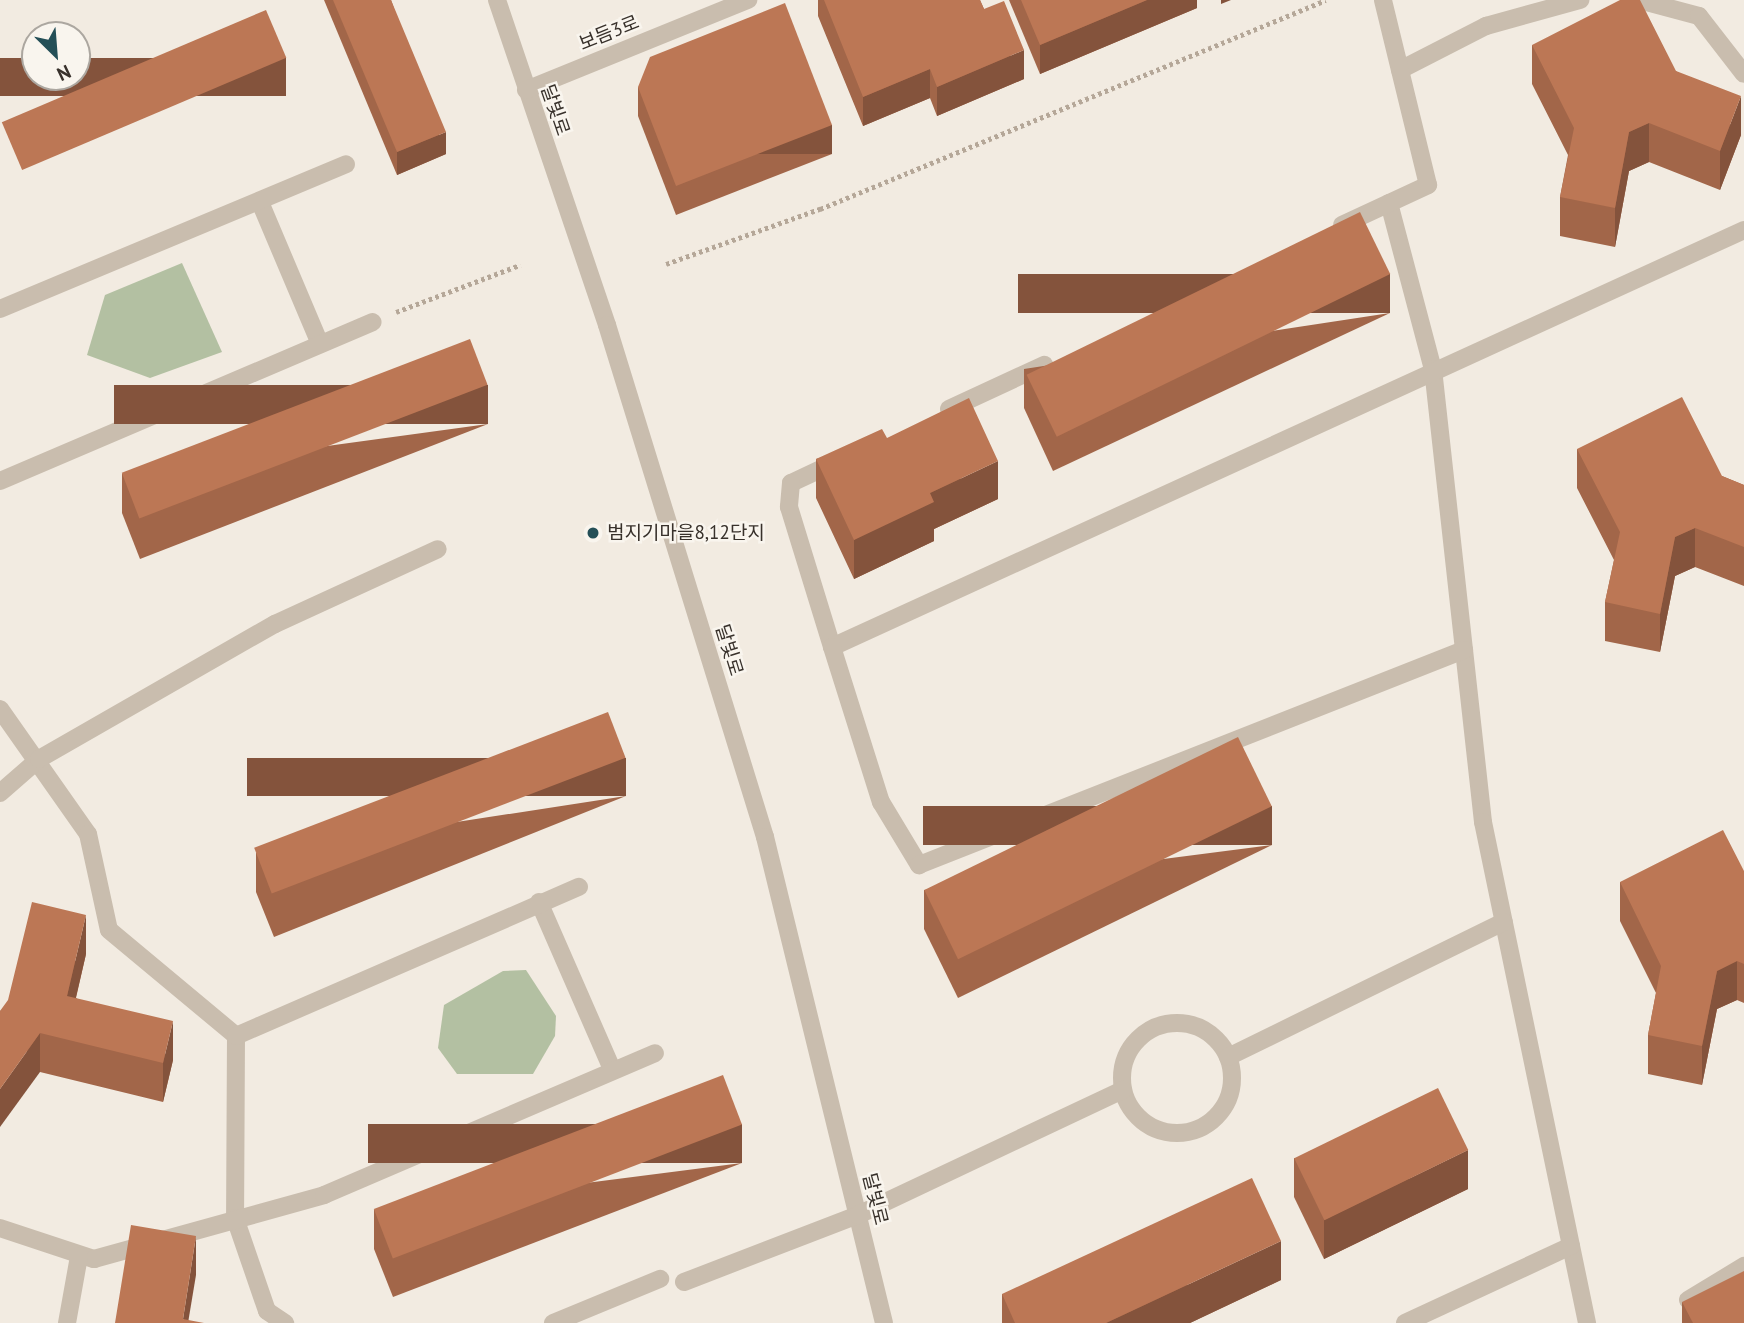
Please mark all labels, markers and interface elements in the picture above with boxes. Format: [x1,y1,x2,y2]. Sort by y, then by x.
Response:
street label: 보듬3로 [576,11,642,55]
north arrow [21,21,91,91]
text: N [53,60,75,87]
street label: 달빛로 [536,81,574,139]
place label: 범지기마을8,12단지 [607,522,765,544]
marker: 범지기마을8,12단지 [585,525,601,541]
street label: 달빛로 [710,622,748,678]
street label: 달빛로 [858,1171,892,1227]

